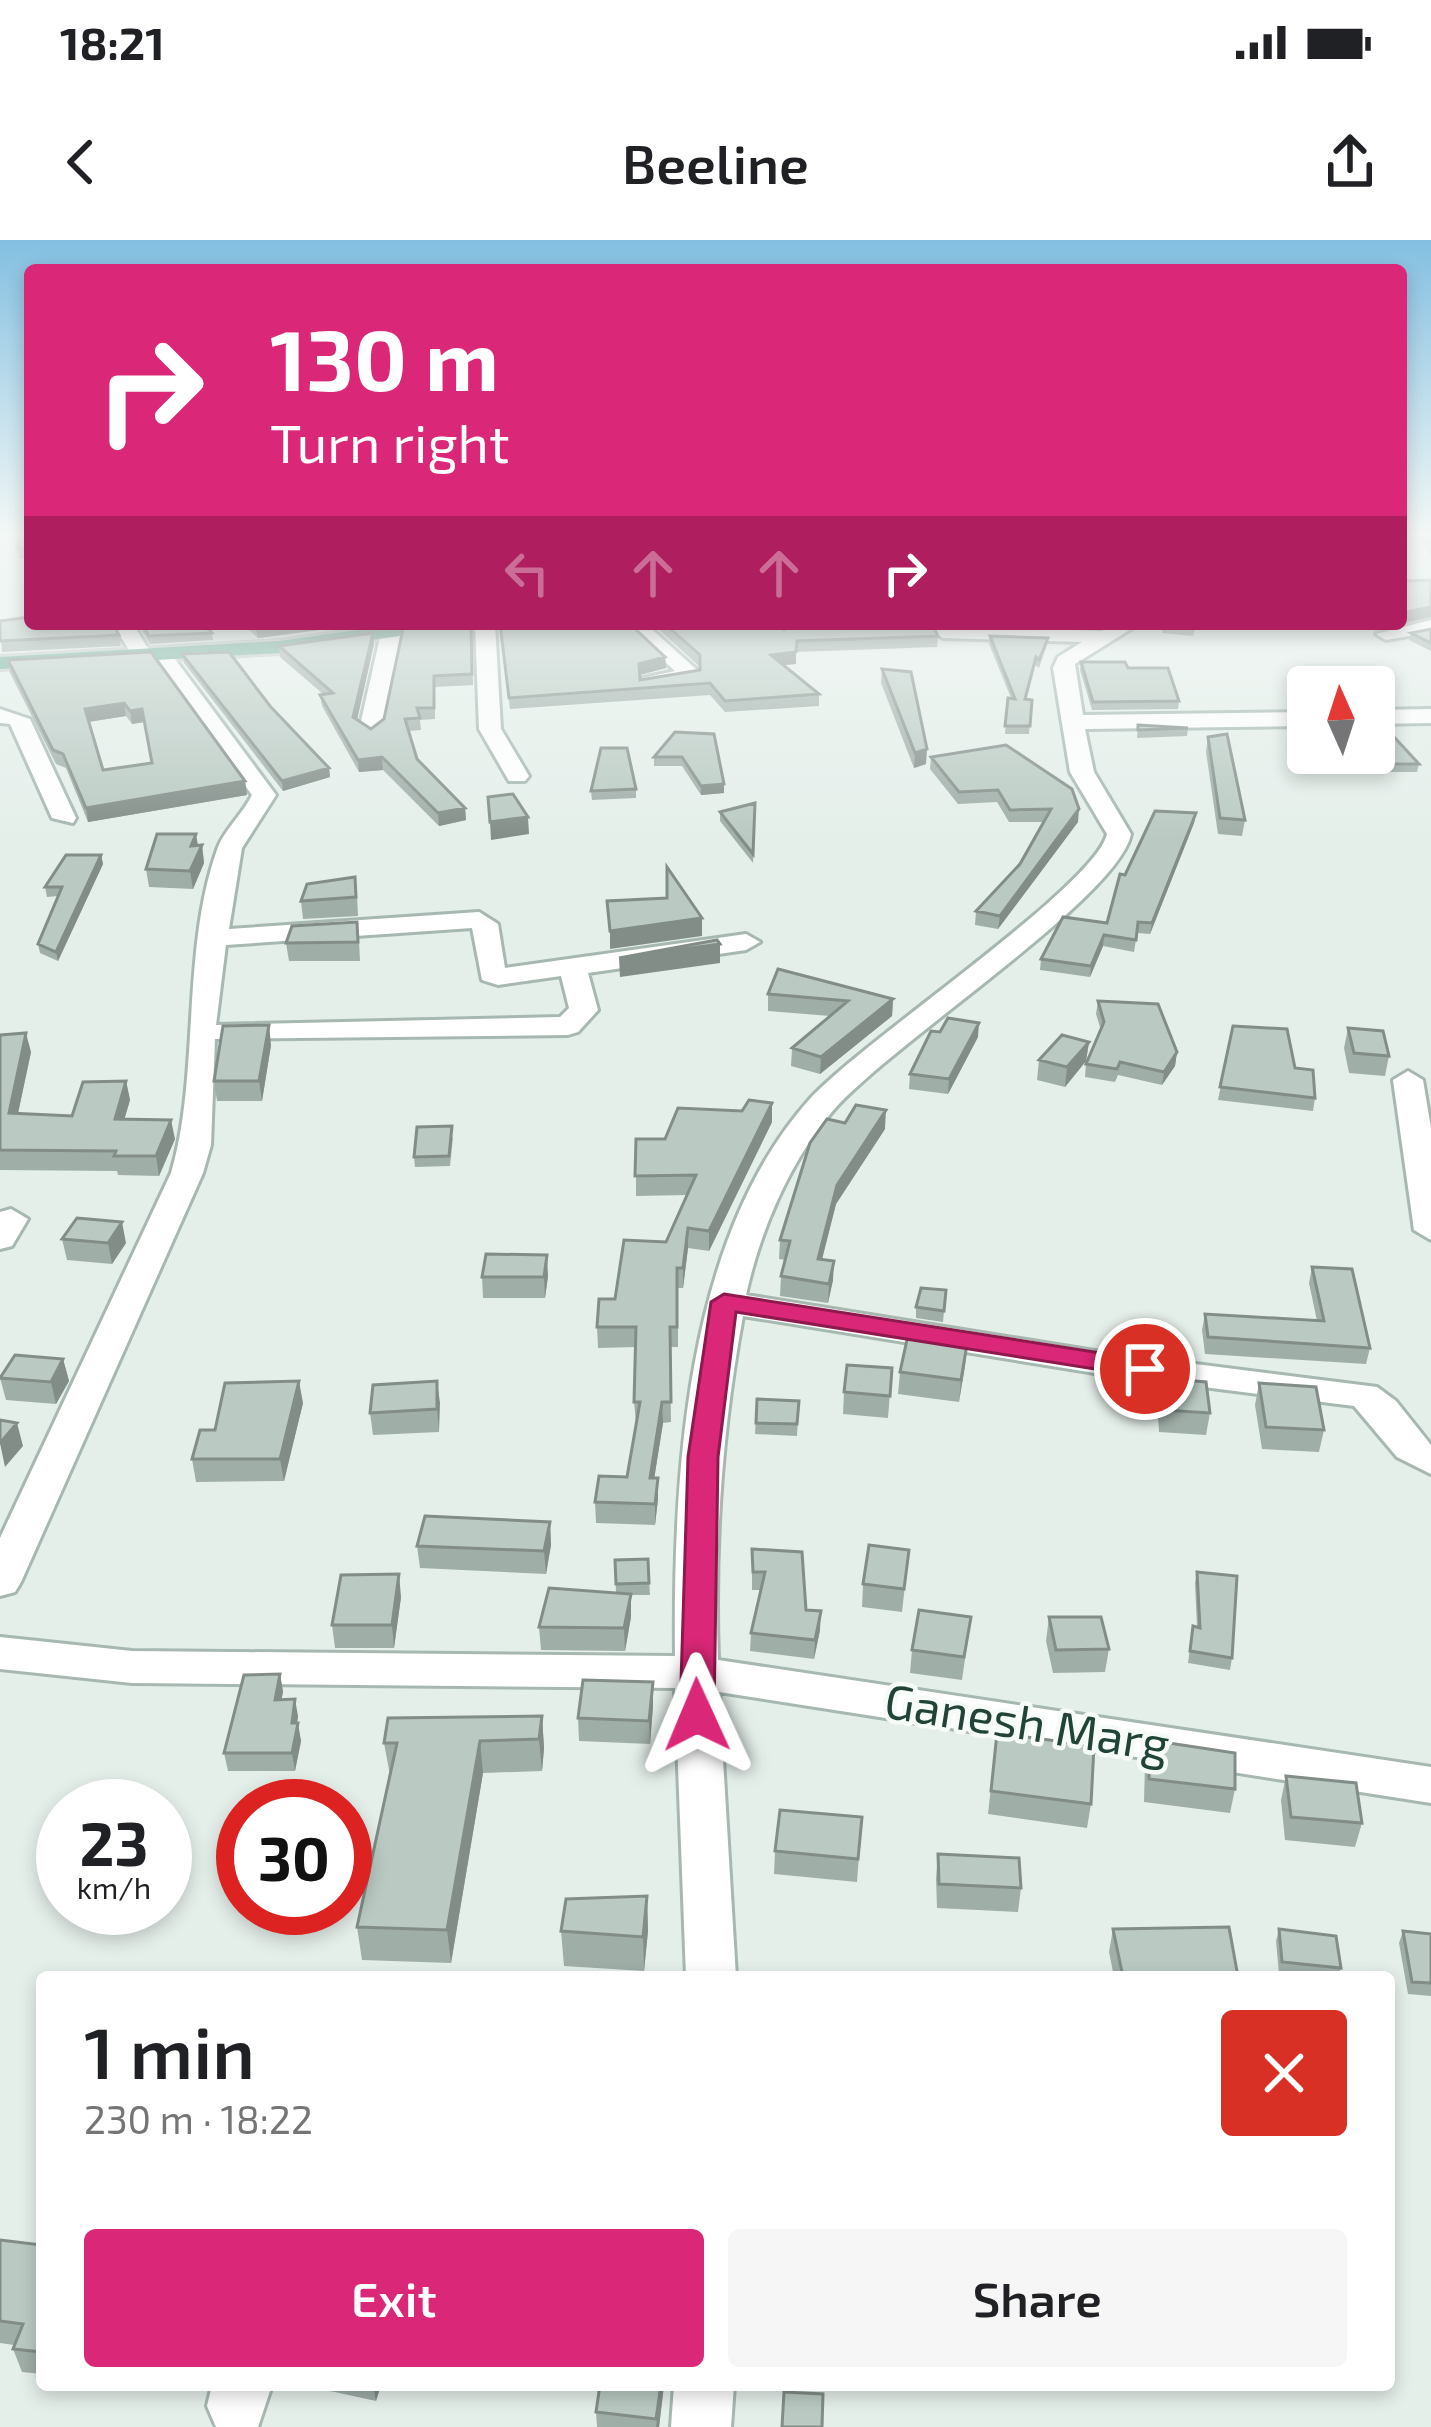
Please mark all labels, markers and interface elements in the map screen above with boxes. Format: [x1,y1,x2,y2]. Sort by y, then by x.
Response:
text: 18:21 [60,15,165,69]
icon: back [48,129,114,195]
icon: share [1317,129,1383,195]
text: Beeline [622,130,809,195]
text: 130 m [270,307,499,408]
icon: right [72,312,228,468]
text: Turn right [270,409,510,474]
icon: left [494,540,560,606]
icon: ahead [620,540,686,606]
icon: ahead [746,540,812,606]
icon: right [872,540,938,606]
north arrow [1287,666,1395,774]
map controls [1287,666,1395,774]
pin [1094,1318,1196,1420]
icon: arrive [1112,1336,1178,1402]
position arrow [634,1652,760,1778]
street label: Ganesh Marg [881,1670,1174,1772]
speed limit sign: 30 [216,1779,372,1935]
text: 23 [80,1806,148,1878]
text: km/h [77,1869,151,1905]
text: 1 min [84,2007,255,2093]
button: close [1221,2010,1347,2136]
text: 230 m · 18:22 [84,2095,313,2142]
button: Exit [84,2229,704,2367]
button: Share [728,2229,1347,2367]

